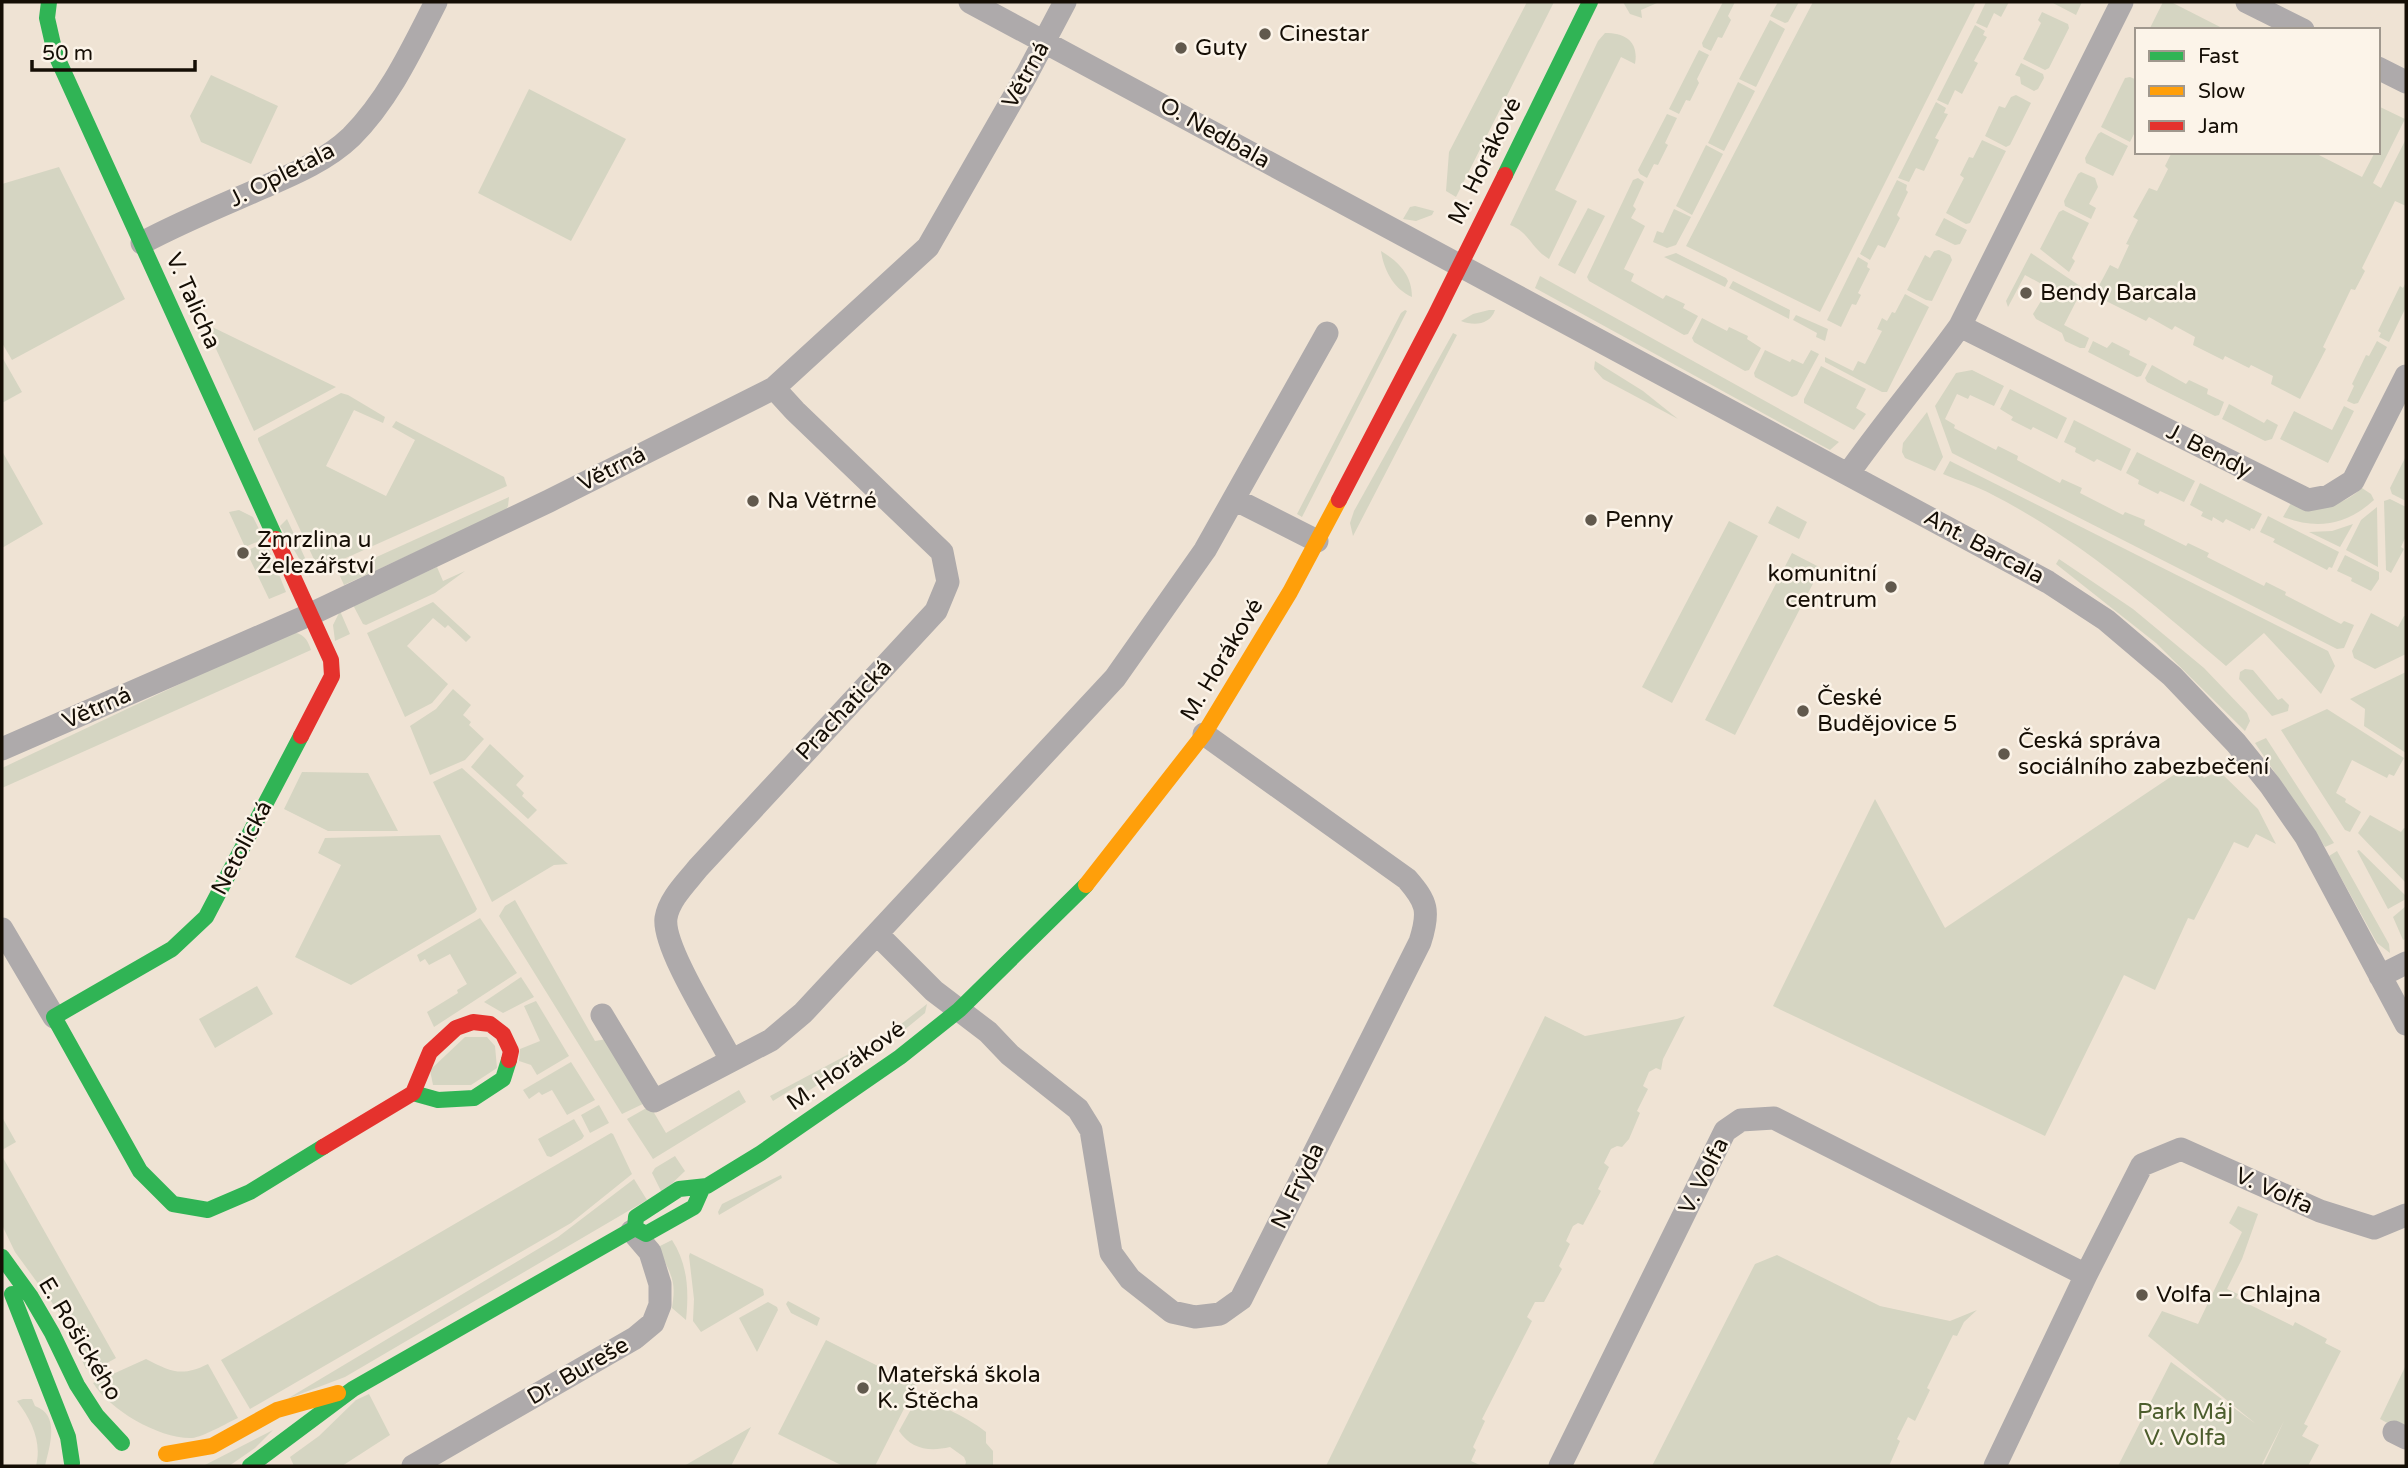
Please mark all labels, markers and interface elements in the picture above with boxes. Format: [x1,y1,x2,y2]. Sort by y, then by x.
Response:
place label: Cinestar [1279,20,1369,48]
marker: Cinestar [1257,26,1273,42]
scale bar [32,28,194,72]
legend [2135,28,2380,154]
place label: Guty [1195,34,1247,62]
street label: Větrná [996,37,1056,113]
marker: Guty [1173,40,1189,56]
text: 50 m [42,41,93,66]
text: Fast [2198,44,2239,69]
text: Slow [2198,79,2246,104]
street label: O. Nedbala [1155,91,1275,175]
street label: M. Horákové [1442,93,1528,229]
text: Jam [2198,114,2239,139]
street label: J. Opletala [225,136,339,214]
street label: V. Talicha [159,249,227,353]
place label: Bendy Barcala [2040,279,2197,307]
marker: Bendy Barcala [2018,285,2034,301]
street label: J. Bendy [2161,418,2257,484]
street label: Větrná [573,440,651,498]
place label: Na Větrné [767,487,877,515]
marker: Na Větrné [745,493,761,509]
street label: Ant. Barcala [1919,503,2049,591]
place label: Penny [1605,506,1673,534]
marker: Penny [1583,512,1599,528]
place label: Zmrzlina u Železářství [257,526,374,580]
marker: Zmrzlina u Železářství [235,545,251,561]
place label: komunitní centrum [1767,560,1877,614]
marker: komunitní centrum [1883,579,1899,595]
street label: M. Horákové [1174,594,1270,726]
street label: Prachatická [790,654,898,766]
street label: Větrná [58,681,136,735]
place label: České Budějovice 5 [1817,684,1958,738]
marker: České Budějovice 5 [1795,703,1811,719]
place label: Česká správa sociálního zabezbečení [2018,727,2269,781]
marker: Česká správa sociálního zabezbečení [1996,746,2012,762]
street label: Netolická [206,796,278,900]
street label: M. Horákové [781,1015,911,1117]
street label: V. Volfa [1673,1133,1735,1219]
street label: N. Frýda [1265,1138,1331,1234]
street label: V. Volfa [2231,1161,2317,1221]
street label: E. Rošického [32,1272,128,1406]
place label: Volfa – Chlajna [2156,1281,2321,1309]
marker: Volfa – Chlajna [2134,1287,2150,1303]
street label: Dr. Bureše [522,1331,634,1411]
place label: Mateřská škola K. Štěcha [877,1361,1041,1415]
marker: Mateřská škola K. Štěcha [855,1380,871,1396]
park label: Park Máj V. Volfa [2137,1398,2233,1452]

